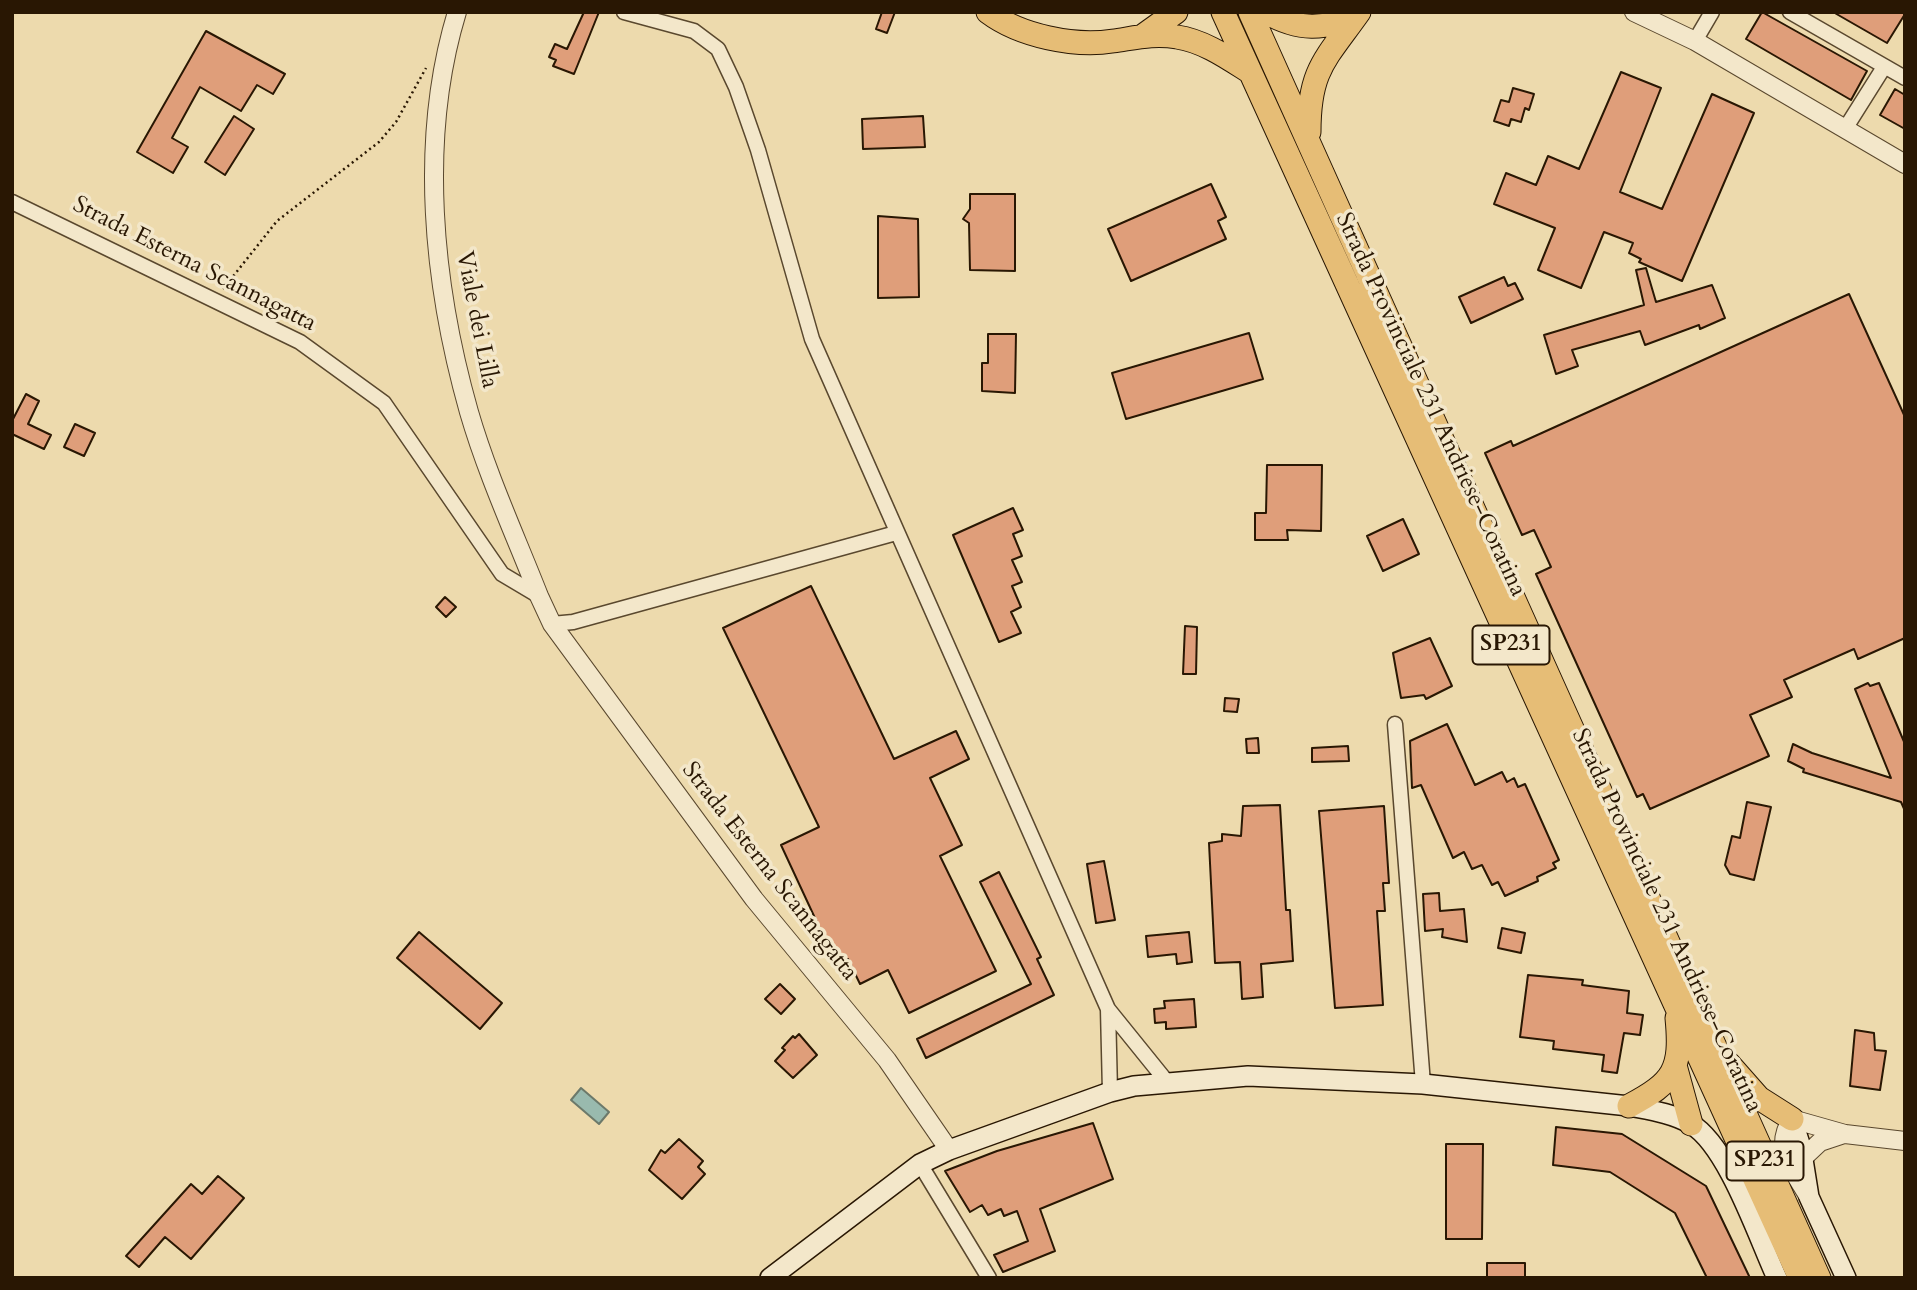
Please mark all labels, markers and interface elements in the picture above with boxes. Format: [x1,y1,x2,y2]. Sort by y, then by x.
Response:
street label: Strada Esterna Scannagatta [68,191,320,339]
street label: Strada Provinciale 231 Andriese-Coratina [1328,209,1532,601]
street label: Viale dei Lilla [449,249,503,391]
road number: SP231 [1472,625,1550,664]
street label: Strada Provinciale 231 Andriese-Coratina [1564,725,1768,1117]
street label: Strada Esterna Scannagatta [675,757,863,987]
road number: SP231 [1726,1142,1803,1180]

